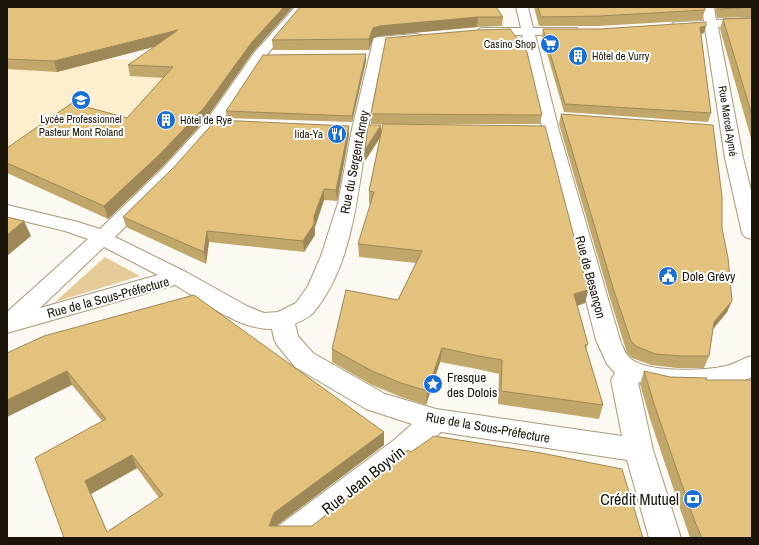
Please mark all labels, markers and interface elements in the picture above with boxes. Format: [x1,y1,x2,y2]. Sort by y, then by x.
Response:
supermarket icon: Casino Shop [539,33,561,55]
place label: Casino Shop [484,37,536,51]
building icon: Hôtel de Vurry [567,45,589,67]
place label: Hôtel de Vurry [592,49,650,63]
street label: Rue Marcel Aymé [716,85,740,157]
school or university icon: Lycée Professionnel Pasteur Mont Roland [70,89,92,111]
street label: Rue du Sergent Arney [336,108,373,215]
building icon: Hôtel de Rye [155,109,177,131]
place label: Lycée Professionnel Pasteur Mont Roland [39,112,123,139]
place label: Hôtel de Rye [180,113,232,127]
restaurant icon: Iida-Ya [326,123,348,145]
place label: Iida-Ya [295,127,323,141]
street label: Rue de Besançon [571,234,610,320]
public building icon: Dole Grévy [657,265,679,287]
place label: Dole Grévy [682,268,736,285]
street label: Rue de la Sous-Préfecture [45,273,171,322]
place label: Fresque des Dolois [447,369,497,401]
place icon: Fresque des Dolois [422,373,444,395]
street label: Rue de la Sous-Préfecture [425,408,551,447]
street label: Rue Jean Boyvin [317,441,409,519]
place label: Crédit Mutuel [600,488,679,510]
bank icon: Crédit Mutuel [682,488,704,510]

